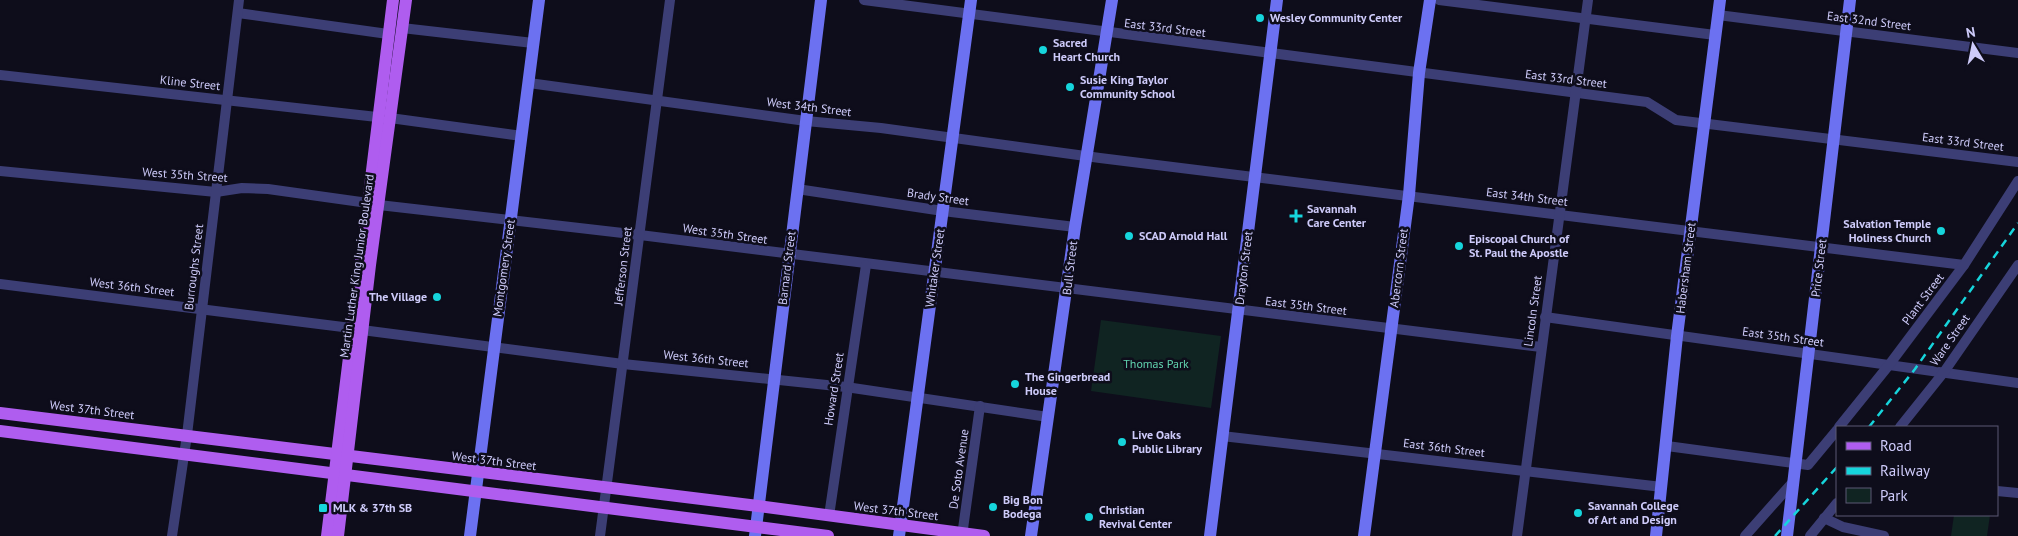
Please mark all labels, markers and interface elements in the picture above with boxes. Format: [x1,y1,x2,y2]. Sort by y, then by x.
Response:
street label: East 32nd Street [1826,8,1912,33]
place label: Wesley Community Center [1270,10,1403,25]
marker: Wesley Community Center [1254,12,1266,24]
street label: East 33rd Street [1123,15,1207,40]
north arrow [1948,20,1998,70]
text: N [1965,23,1977,42]
place label: Sacred Heart Church [1053,35,1120,64]
marker: Sacred Heart Church [1037,44,1049,56]
street label: East 33rd Street [1524,66,1608,91]
street label: Kline Street [159,72,221,93]
place label: Susie King Taylor Community School [1080,72,1176,101]
marker: Susie King Taylor Community School [1064,81,1076,93]
street label: West 34th Street [766,94,852,119]
street label: East 33rd Street [1921,129,2005,154]
street label: West 35th Street [142,164,228,185]
street label: Martin Luther King Junior Boulevard [336,173,377,359]
street label: East 34th Street [1485,184,1569,209]
street label: Brady Street [906,185,970,208]
place label: Savannah Care Center [1307,201,1367,230]
marker: Savannah Care Center [1289,209,1303,223]
place label: Salvation Temple Holiness Church [1843,216,1931,245]
street label: Montgomery Street [489,218,518,318]
street label: West 35th Street [682,220,768,247]
street label: Habersham Street [1672,221,1699,314]
street label: Burroughs Street [181,223,206,311]
marker: Salvation Temple Holiness Church [1935,225,1947,237]
street label: Jefferson Street [610,226,635,307]
street label: Abercorn Street [1386,227,1411,308]
street label: Whitaker Street [922,228,947,308]
place label: SCAD Arnold Hall [1139,228,1228,243]
street label: Barnard Street [775,230,798,306]
marker: SCAD Arnold Hall [1123,230,1135,242]
street label: Drayton Street [1232,230,1255,306]
place label: Episcopal Church of St. Paul the Apostle [1469,231,1570,260]
street label: Price Street [1807,238,1830,298]
street label: Bull Street [1059,240,1080,296]
marker: Episcopal Church of St. Paul the Apostle [1453,240,1465,252]
street label: Plant Street [1898,270,1947,327]
street label: West 36th Street [89,274,175,299]
street label: Lincoln Street [1520,274,1545,347]
place label: The Village [369,289,427,304]
marker: The Village [431,291,443,303]
street label: East 35th Street [1264,293,1348,318]
street label: Ware Street [1926,311,1973,368]
street label: East 35th Street [1741,323,1825,350]
street label: West 36th Street [663,347,749,370]
street label: Howard Street [820,351,847,426]
park label: Thomas Park [1123,356,1189,371]
place label: The Gingerbread House [1025,369,1110,398]
marker: The Gingerbread House [1009,378,1021,390]
street label: West 37th Street [49,397,135,422]
legend [1836,426,1998,516]
place label: Live Oaks Public Library [1132,427,1202,456]
street label: De Soto Avenue [945,428,972,510]
street label: East 36th Street [1402,435,1486,460]
marker: Live Oaks Public Library [1116,436,1128,448]
text: Road [1880,436,1912,455]
street label: West 37th Street [451,448,537,473]
text: Railway [1880,461,1930,480]
text: Park [1880,486,1908,505]
place label: Big Bon Bodega [1003,492,1043,521]
street label: West 37th Street [853,498,939,523]
place label: Savannah College of Art and Design [1588,498,1679,527]
place label: MLK & 37th SB [333,500,412,515]
marker: Big Bon Bodega [987,501,999,513]
marker: MLK & 37th SB [317,502,329,514]
place label: Christian Revival Center [1099,502,1173,531]
marker: Savannah College of Art and Design [1572,507,1584,519]
marker: Christian Revival Center [1083,511,1095,523]

